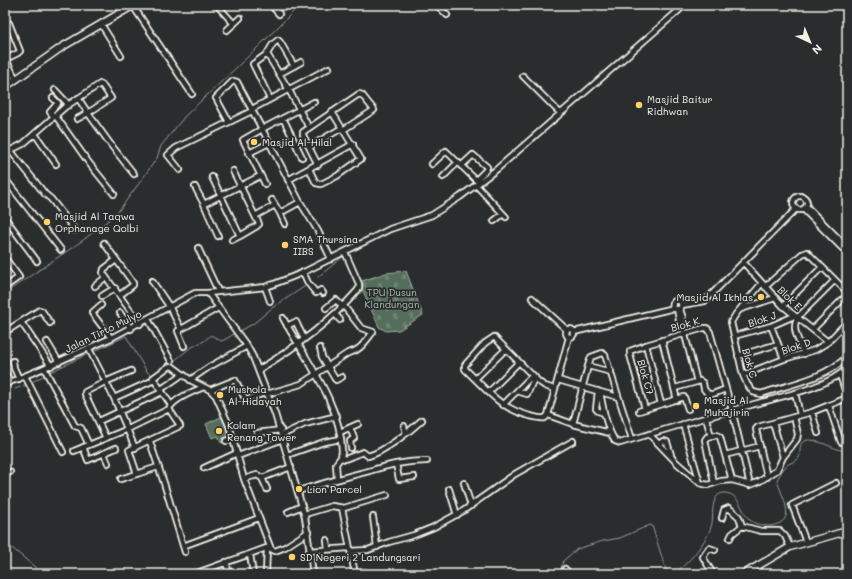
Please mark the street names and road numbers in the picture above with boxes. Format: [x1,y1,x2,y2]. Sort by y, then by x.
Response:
street label: Blok E [775,283,805,313]
street label: Jalan Tirto Mulyo [62,306,144,356]
street label: Blok J [746,308,778,330]
street label: Blok K [669,313,701,335]
street label: Blok D [780,334,813,358]
street label: Blok C [739,347,761,379]
street label: Blok C7 [634,358,658,397]

